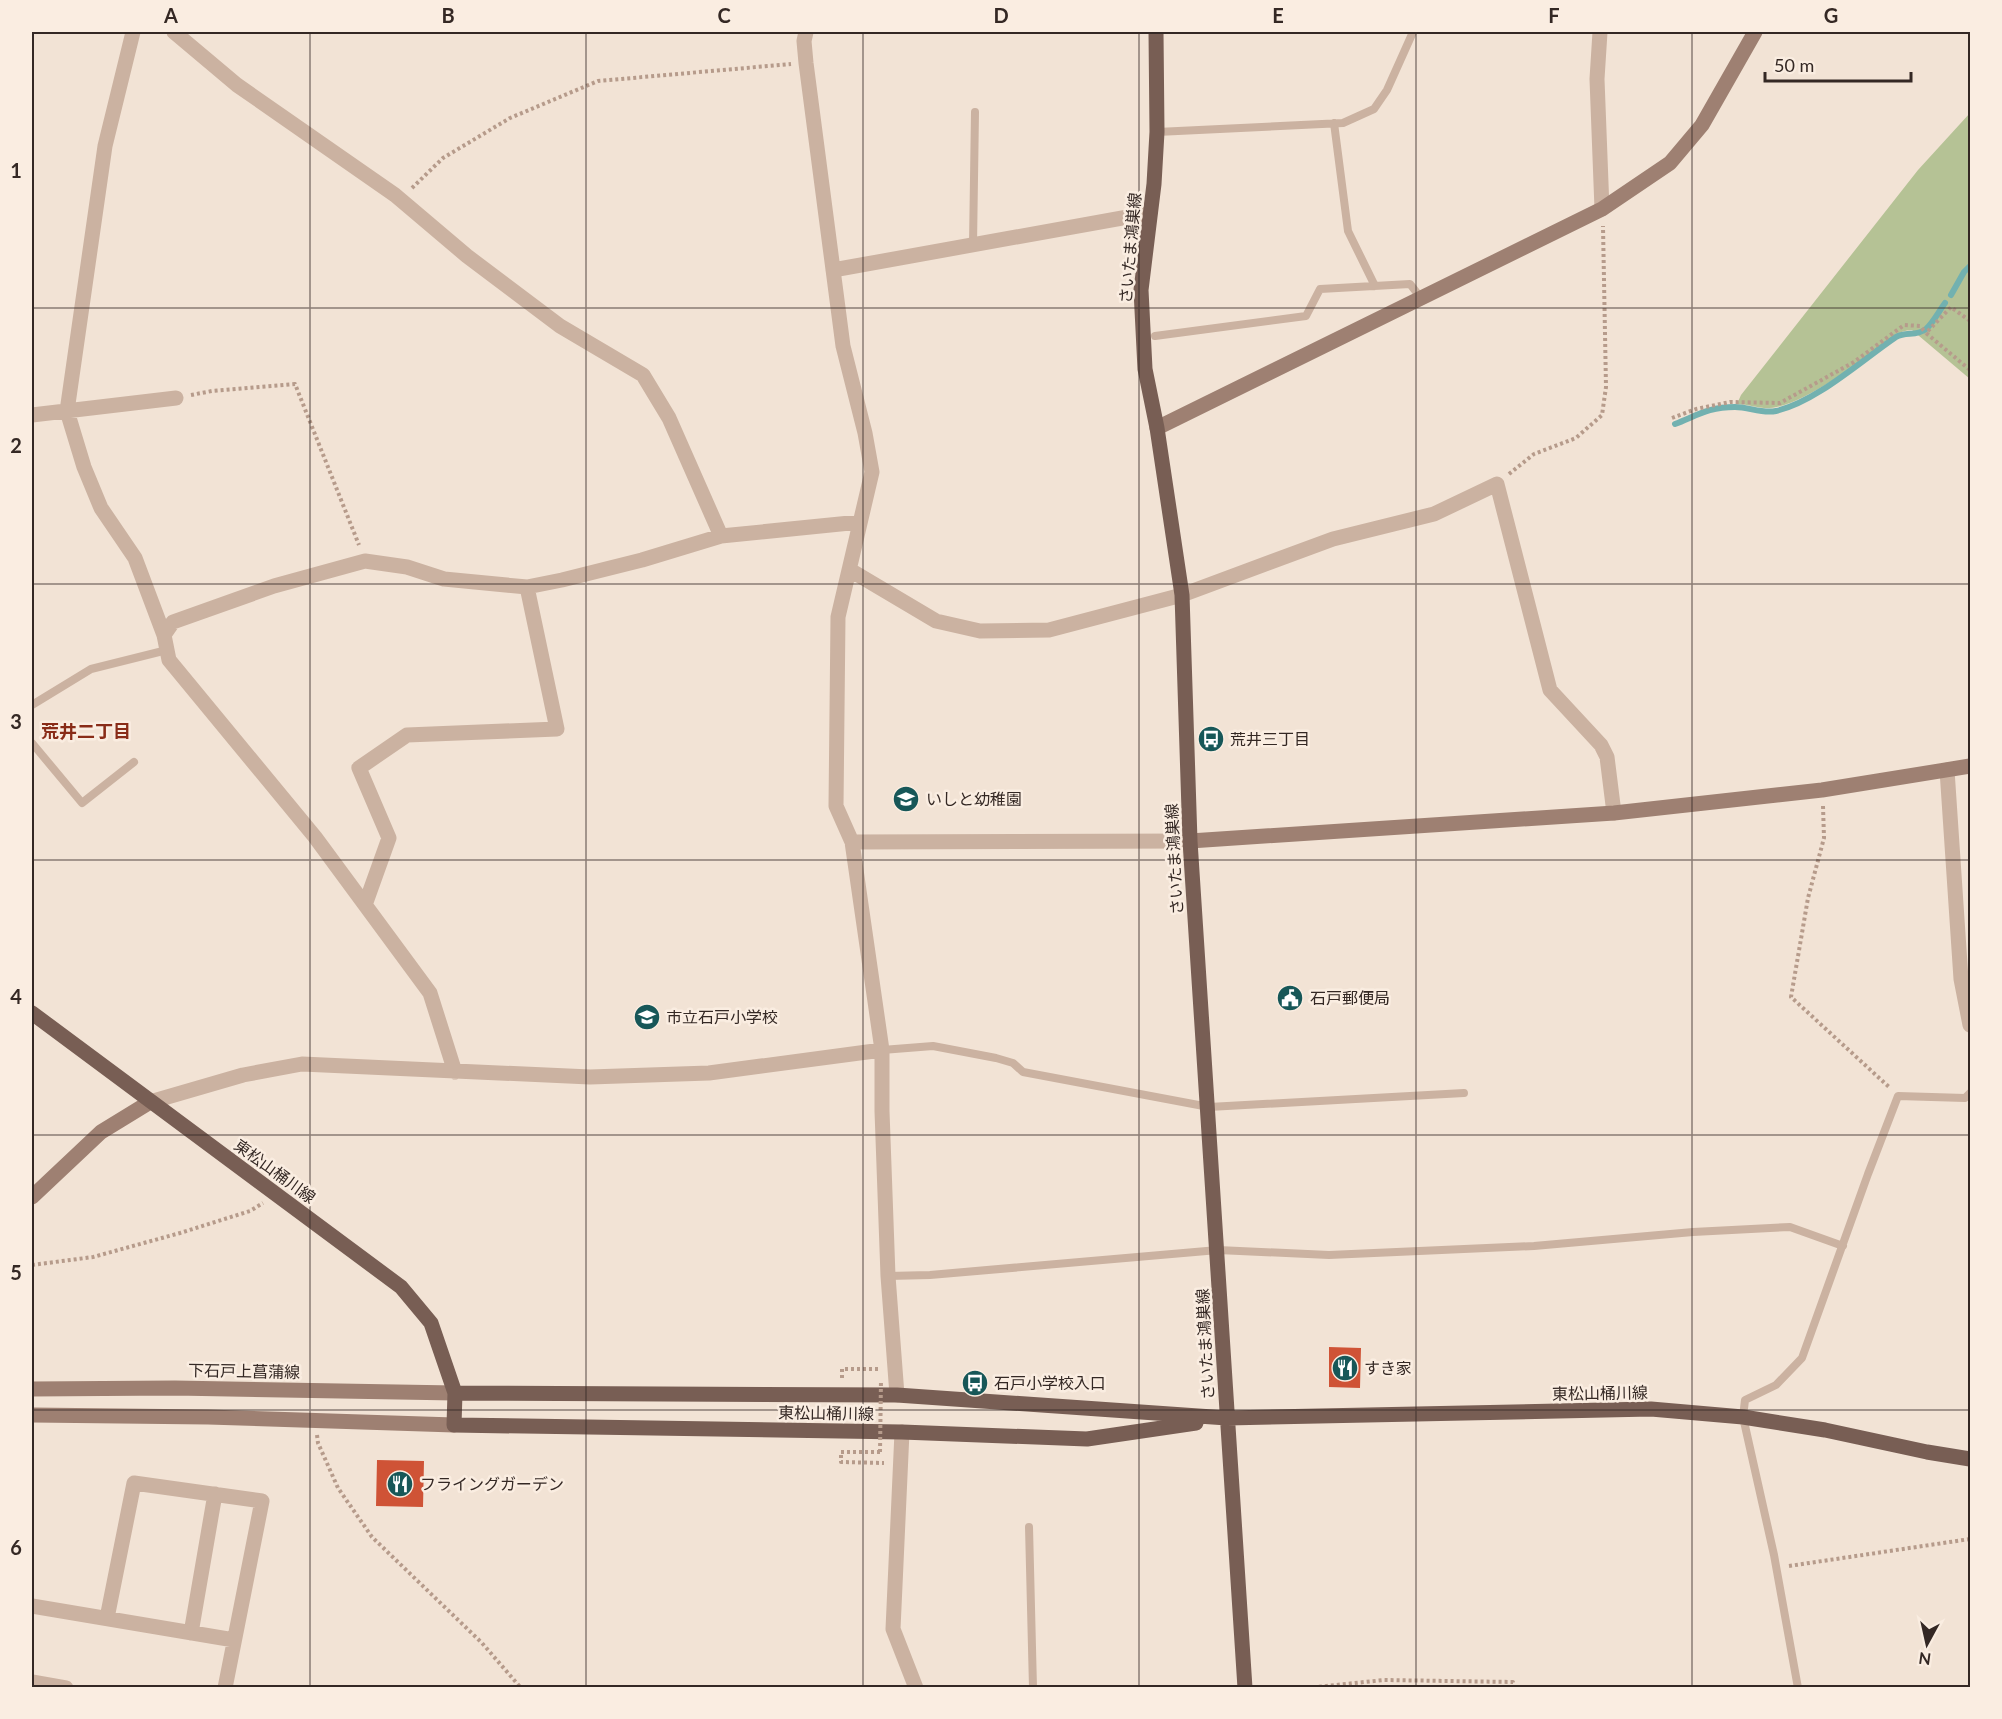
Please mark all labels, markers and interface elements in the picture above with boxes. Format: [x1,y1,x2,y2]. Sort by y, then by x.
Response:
text: A [163,3,178,27]
text: B [441,3,455,27]
text: C [717,3,731,27]
text: D [993,3,1009,27]
text: E [1272,3,1284,27]
text: F [1548,3,1560,27]
text: G [1824,3,1838,27]
scale bar [1765,45,1910,83]
text: 50 m [1774,54,1814,76]
text: 1 [10,158,22,182]
street label: さいたま鴻巣線 [1115,192,1144,304]
text: 2 [10,433,22,457]
text: 3 [10,709,22,733]
district label: 荒井二丁目 [41,720,131,742]
bus stop icon: 荒井三丁目 [1196,724,1226,754]
place label: 荒井三丁目 [1230,729,1310,748]
school or university icon: いしと幼稚園 [891,784,921,814]
place label: いしと幼稚園 [926,789,1022,808]
street label: さいたま鴻巣線 [1161,803,1186,915]
public building icon: 石戸郵便局 [1275,983,1305,1013]
text: 4 [10,984,22,1008]
place label: 石戸郵便局 [1310,988,1390,1007]
school or university icon: 市立石戸小学校 [632,1002,662,1032]
place label: 市立石戸小学校 [666,1007,778,1026]
street label: 東松山桶川線 [231,1135,320,1206]
text: 5 [10,1260,22,1284]
street label: さいたま鴻巣線 [1192,1288,1217,1400]
restaurant icon: すき家 [1330,1353,1360,1383]
place label: すき家 [1364,1358,1412,1377]
street label: 下石戸上菖蒲線 [188,1360,300,1381]
bus stop icon: 石戸小学校入口 [960,1368,990,1398]
place label: 石戸小学校入口 [994,1373,1106,1392]
street label: 東松山桶川線 [1552,1382,1648,1403]
street label: 東松山桶川線 [778,1402,874,1423]
restaurant icon: フライングガーデン [385,1469,415,1499]
place label: フライングガーデン [420,1474,564,1493]
text: 6 [10,1535,22,1559]
north arrow [1897,1614,1957,1674]
text: N [1917,1649,1932,1670]

